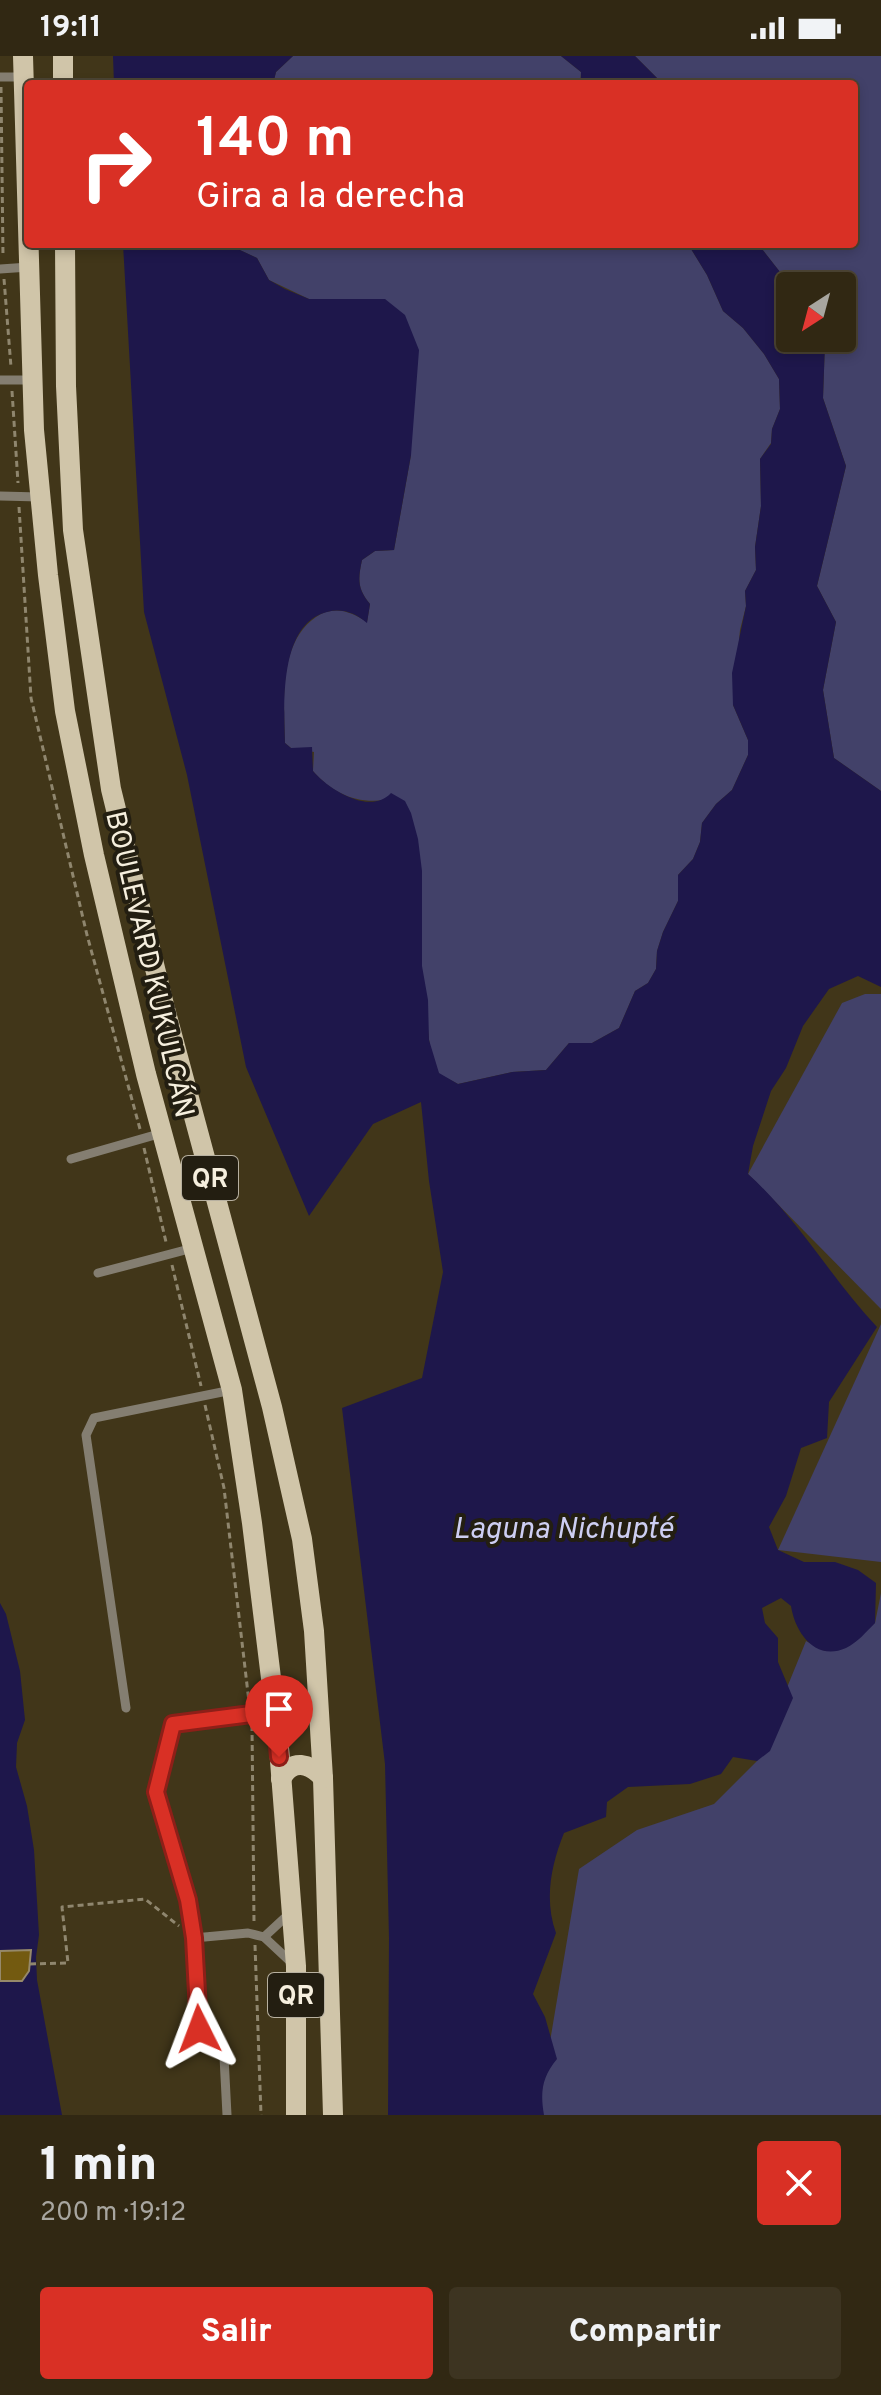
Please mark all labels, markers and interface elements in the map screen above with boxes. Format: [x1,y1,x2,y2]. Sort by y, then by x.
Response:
text: 19:11 [40,10,102,47]
text: 140 m [196,106,354,176]
icon: right [64,112,168,216]
text: Gira a la derecha [196,175,465,221]
north arrow [776,272,856,352]
map controls [776,272,856,352]
street label: BOULEVARD KUKULCÁN [95,807,203,1122]
road number: QR [182,1156,238,1200]
water label: Laguna Nichupté [453,1512,675,1549]
pin [245,1675,313,1757]
icon: arrive [257,1687,301,1731]
road number: QR [268,1973,324,2017]
position arrow [157,1987,241,2071]
text: 1 min [40,2137,157,2197]
button: close [757,2141,841,2225]
text: 200 m · 19:12 [40,2197,186,2230]
button: Salir [40,2287,433,2379]
button: Compartir [449,2287,841,2379]

